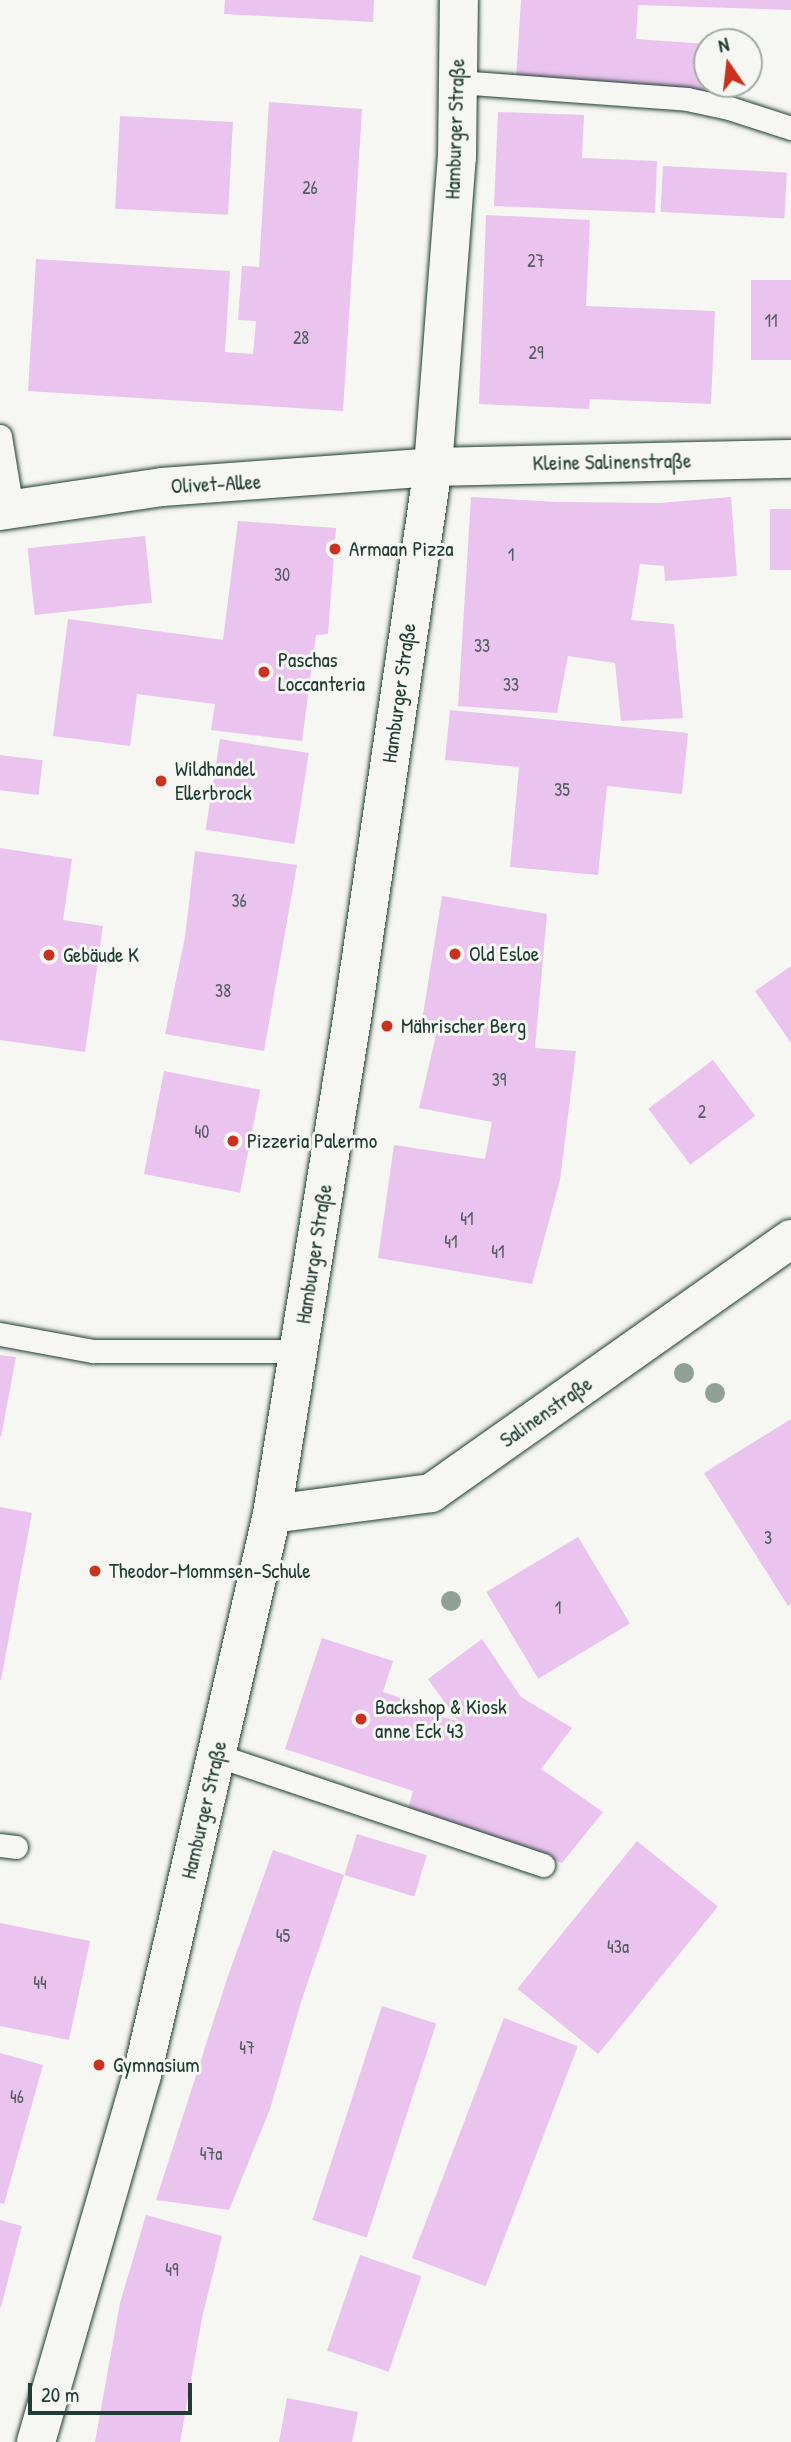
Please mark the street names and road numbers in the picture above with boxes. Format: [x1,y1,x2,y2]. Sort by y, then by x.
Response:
street label: Hamburger Straße [440,58,470,200]
street label: Kleine Salinenstraße [532,448,692,476]
street label: Olivet-Allee [170,469,262,499]
street label: Hamburger Straße [377,622,421,764]
street label: Hamburger Straße [291,1183,337,1325]
street label: Salinenstraße [495,1371,597,1453]
street label: Hamburger Straße [176,1739,232,1881]

